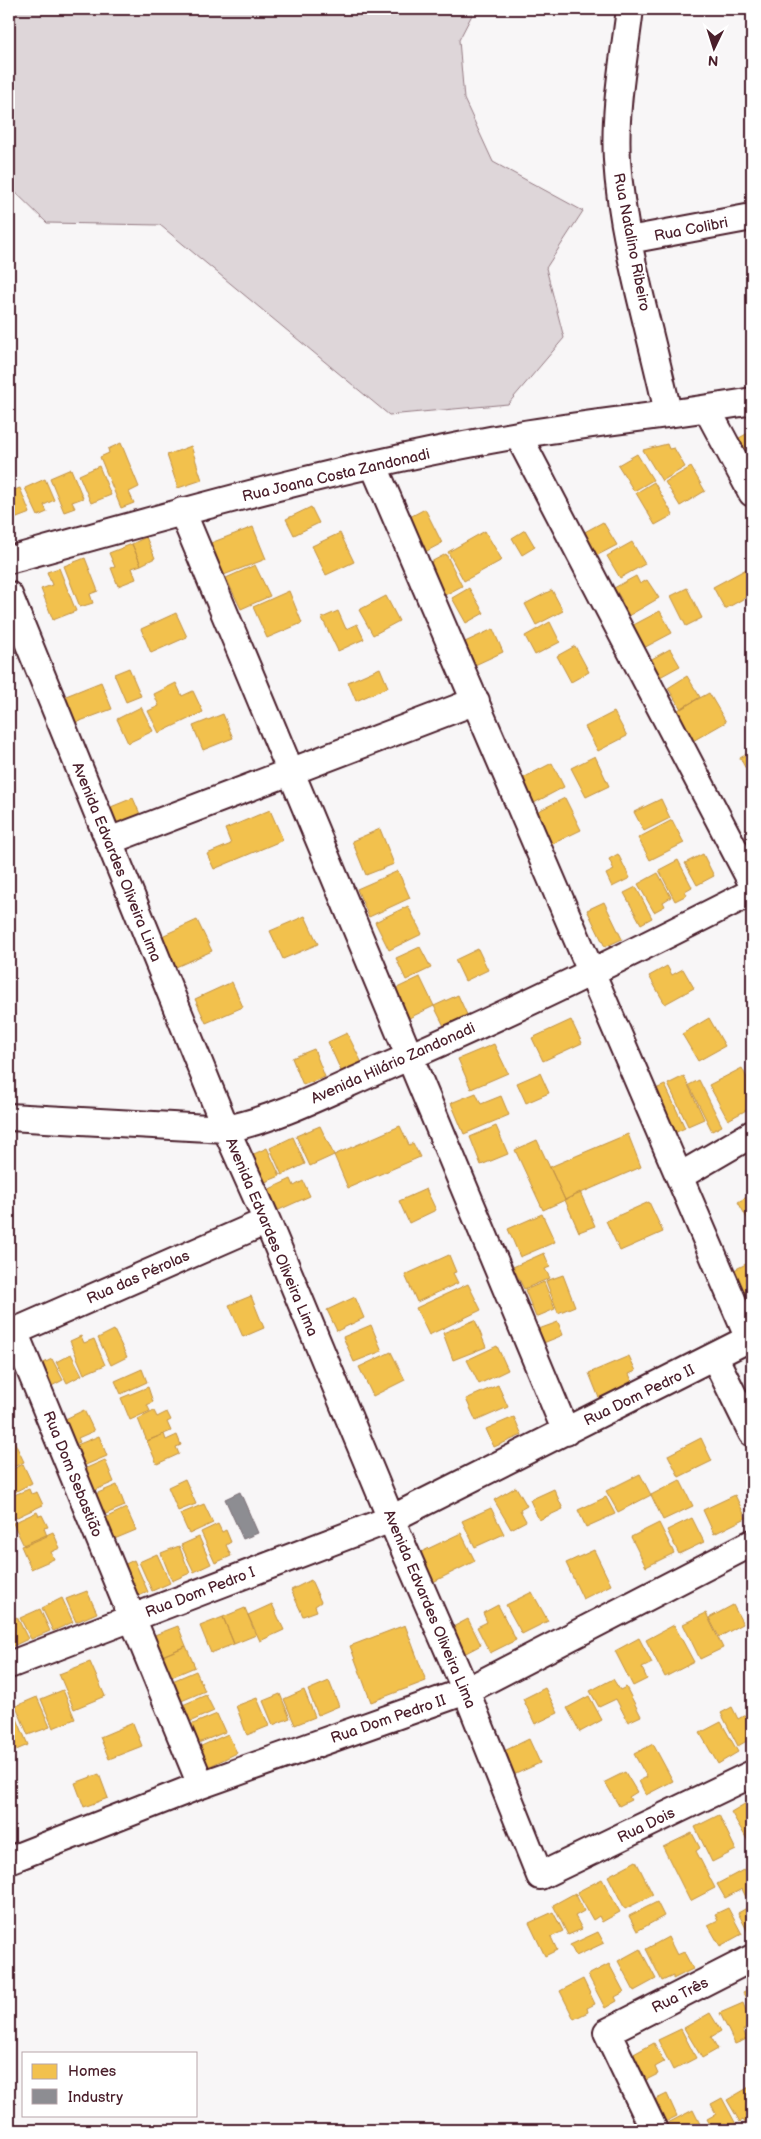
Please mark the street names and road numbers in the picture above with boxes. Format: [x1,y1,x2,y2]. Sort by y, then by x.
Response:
street label: Rua Natalino Ribeiro [609,171,654,313]
street label: Rua Colibri [652,213,730,246]
street label: Rua Joana Costa Zandonadi [240,445,432,506]
street label: Avenida Edvardes Oliveira Lima [68,760,165,965]
street label: Avenida Hilário Zandonadi [308,1019,478,1108]
street label: Avenida Edvardes Oliveira Lima [221,1135,322,1339]
street label: Rua das Pérolas [84,1246,193,1309]
street label: Rua Dom Pedro II [581,1360,698,1430]
street label: Rua Dom Sebastião [39,1408,107,1540]
street label: Avenida Edvardes Oliveira Lima [379,1507,480,1711]
street label: Rua Dom Pedro I [143,1563,258,1622]
street label: Rua Dom Pedro II [328,1691,449,1748]
street label: Rua Dois [614,1803,679,1848]
street label: Rua Três [649,1973,712,2018]

